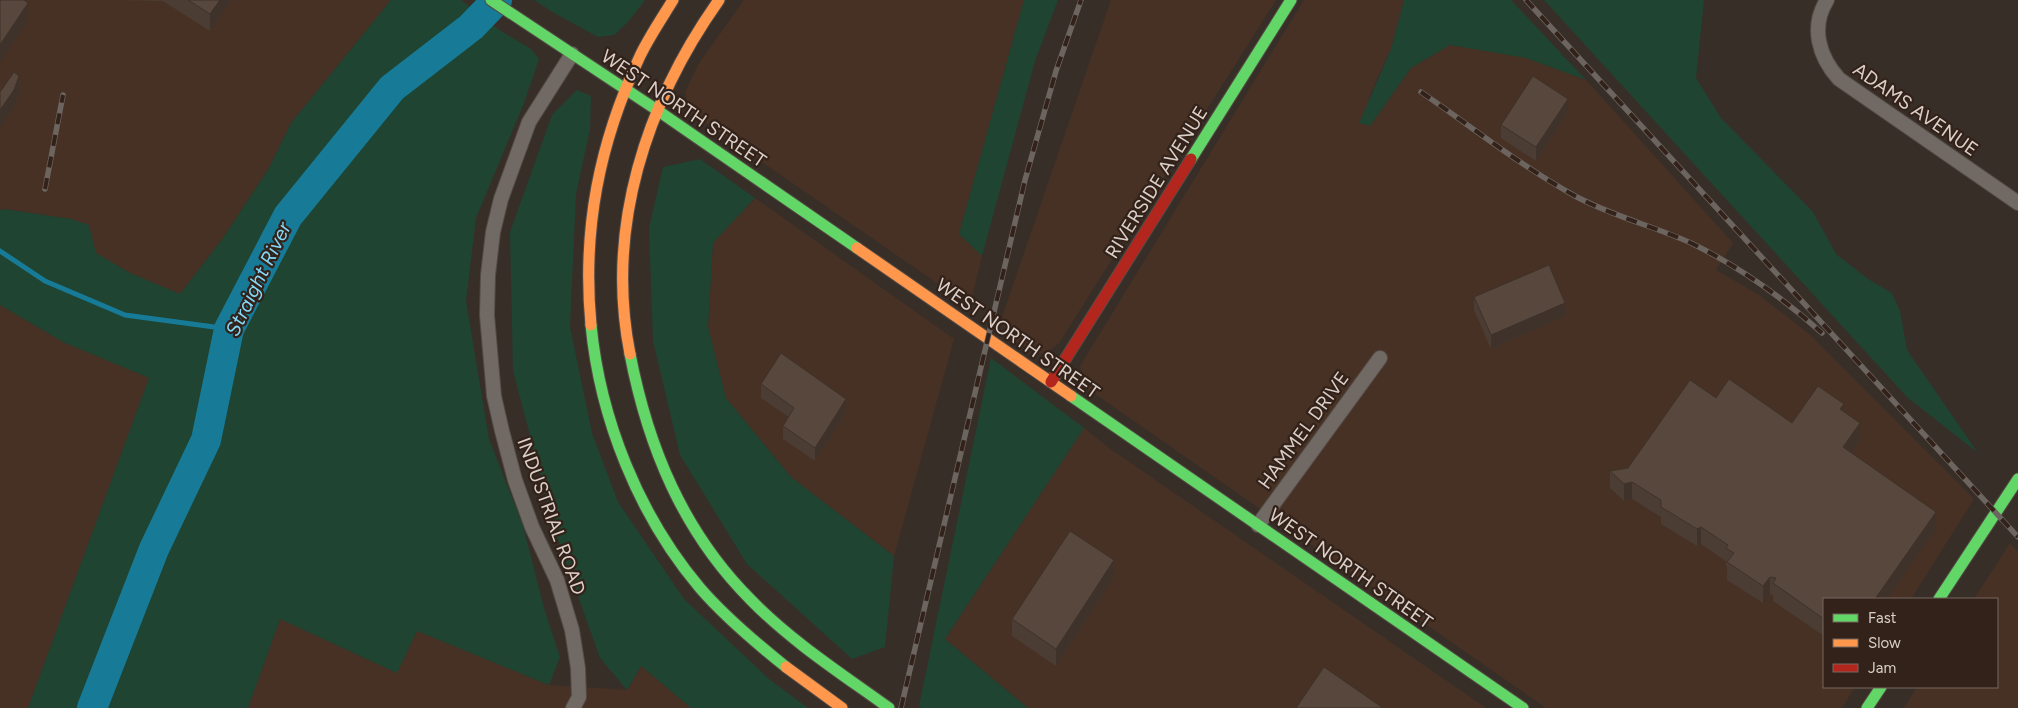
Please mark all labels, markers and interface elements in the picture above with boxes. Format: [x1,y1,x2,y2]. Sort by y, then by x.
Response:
street label: WEST NORTH STREET [597,45,771,173]
street label: ADAMS AVENUE [1849,58,1983,161]
street label: RIVERSIDE AVENUE [1100,102,1213,263]
water label: Straight River [220,217,296,340]
street label: WEST NORTH STREET [932,273,1104,404]
street label: HAMMEL DRIVE [1253,367,1354,494]
street label: INDUSTRIAL ROAD [512,434,591,598]
street label: WEST NORTH STREET [1265,503,1437,634]
legend [1823,598,1998,688]
text: Fast [1868,609,1897,627]
text: Slow [1868,634,1901,652]
text: Jam [1868,659,1896,677]

